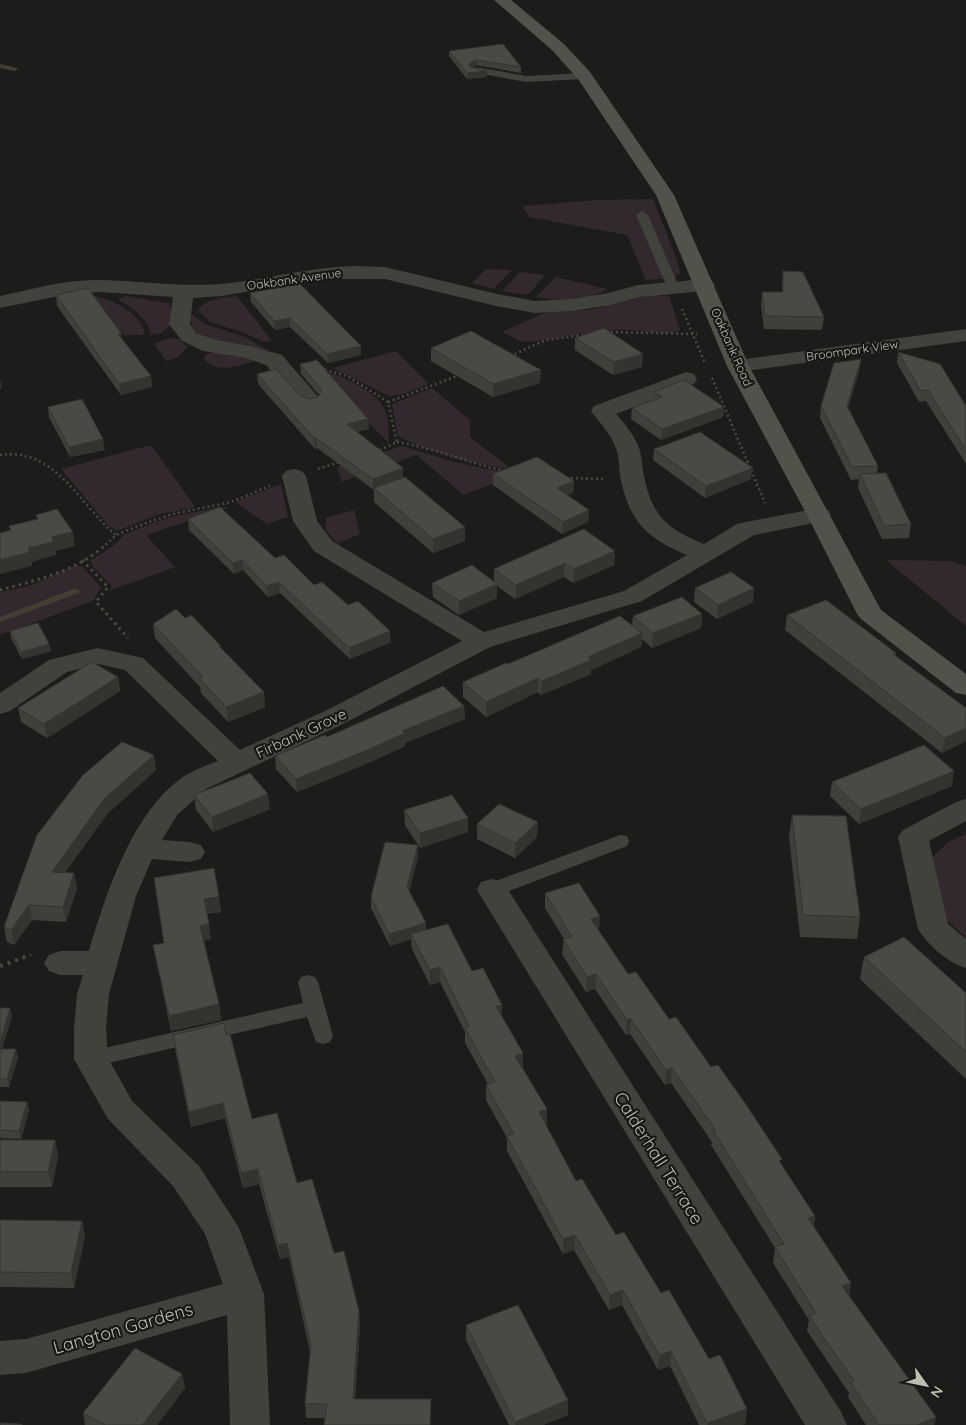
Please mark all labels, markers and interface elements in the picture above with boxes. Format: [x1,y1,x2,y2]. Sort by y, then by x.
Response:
street label: Oakbank Avenue [246,265,342,293]
street label: Oakbank Road [708,306,756,388]
street label: Broompark View [805,336,899,364]
street label: Firbank Grove [253,704,349,762]
street label: Calderhall Terrace [609,1088,709,1228]
street label: Langton Gardens [50,1297,196,1359]
north arrow [901,1360,951,1410]
text: N [927,1383,947,1401]

